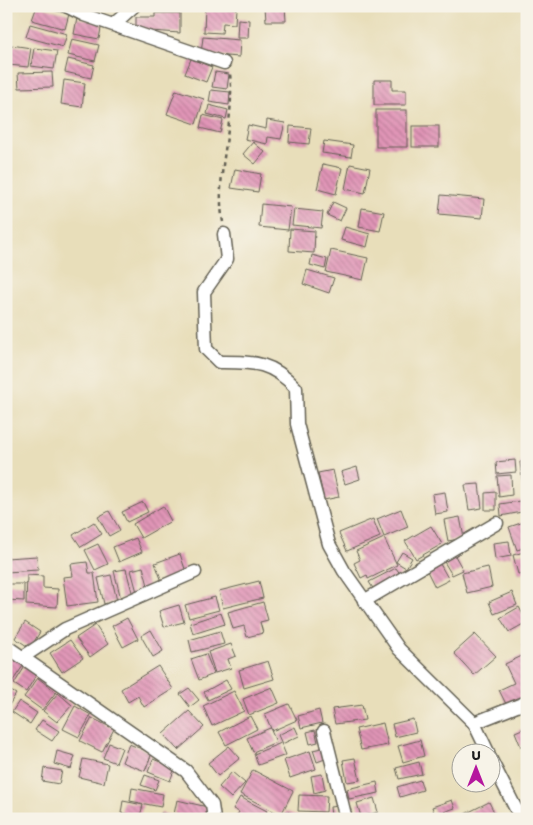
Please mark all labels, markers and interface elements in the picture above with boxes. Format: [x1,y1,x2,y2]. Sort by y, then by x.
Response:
north arrow [450,742,500,792]
text: U [471,746,481,764]

